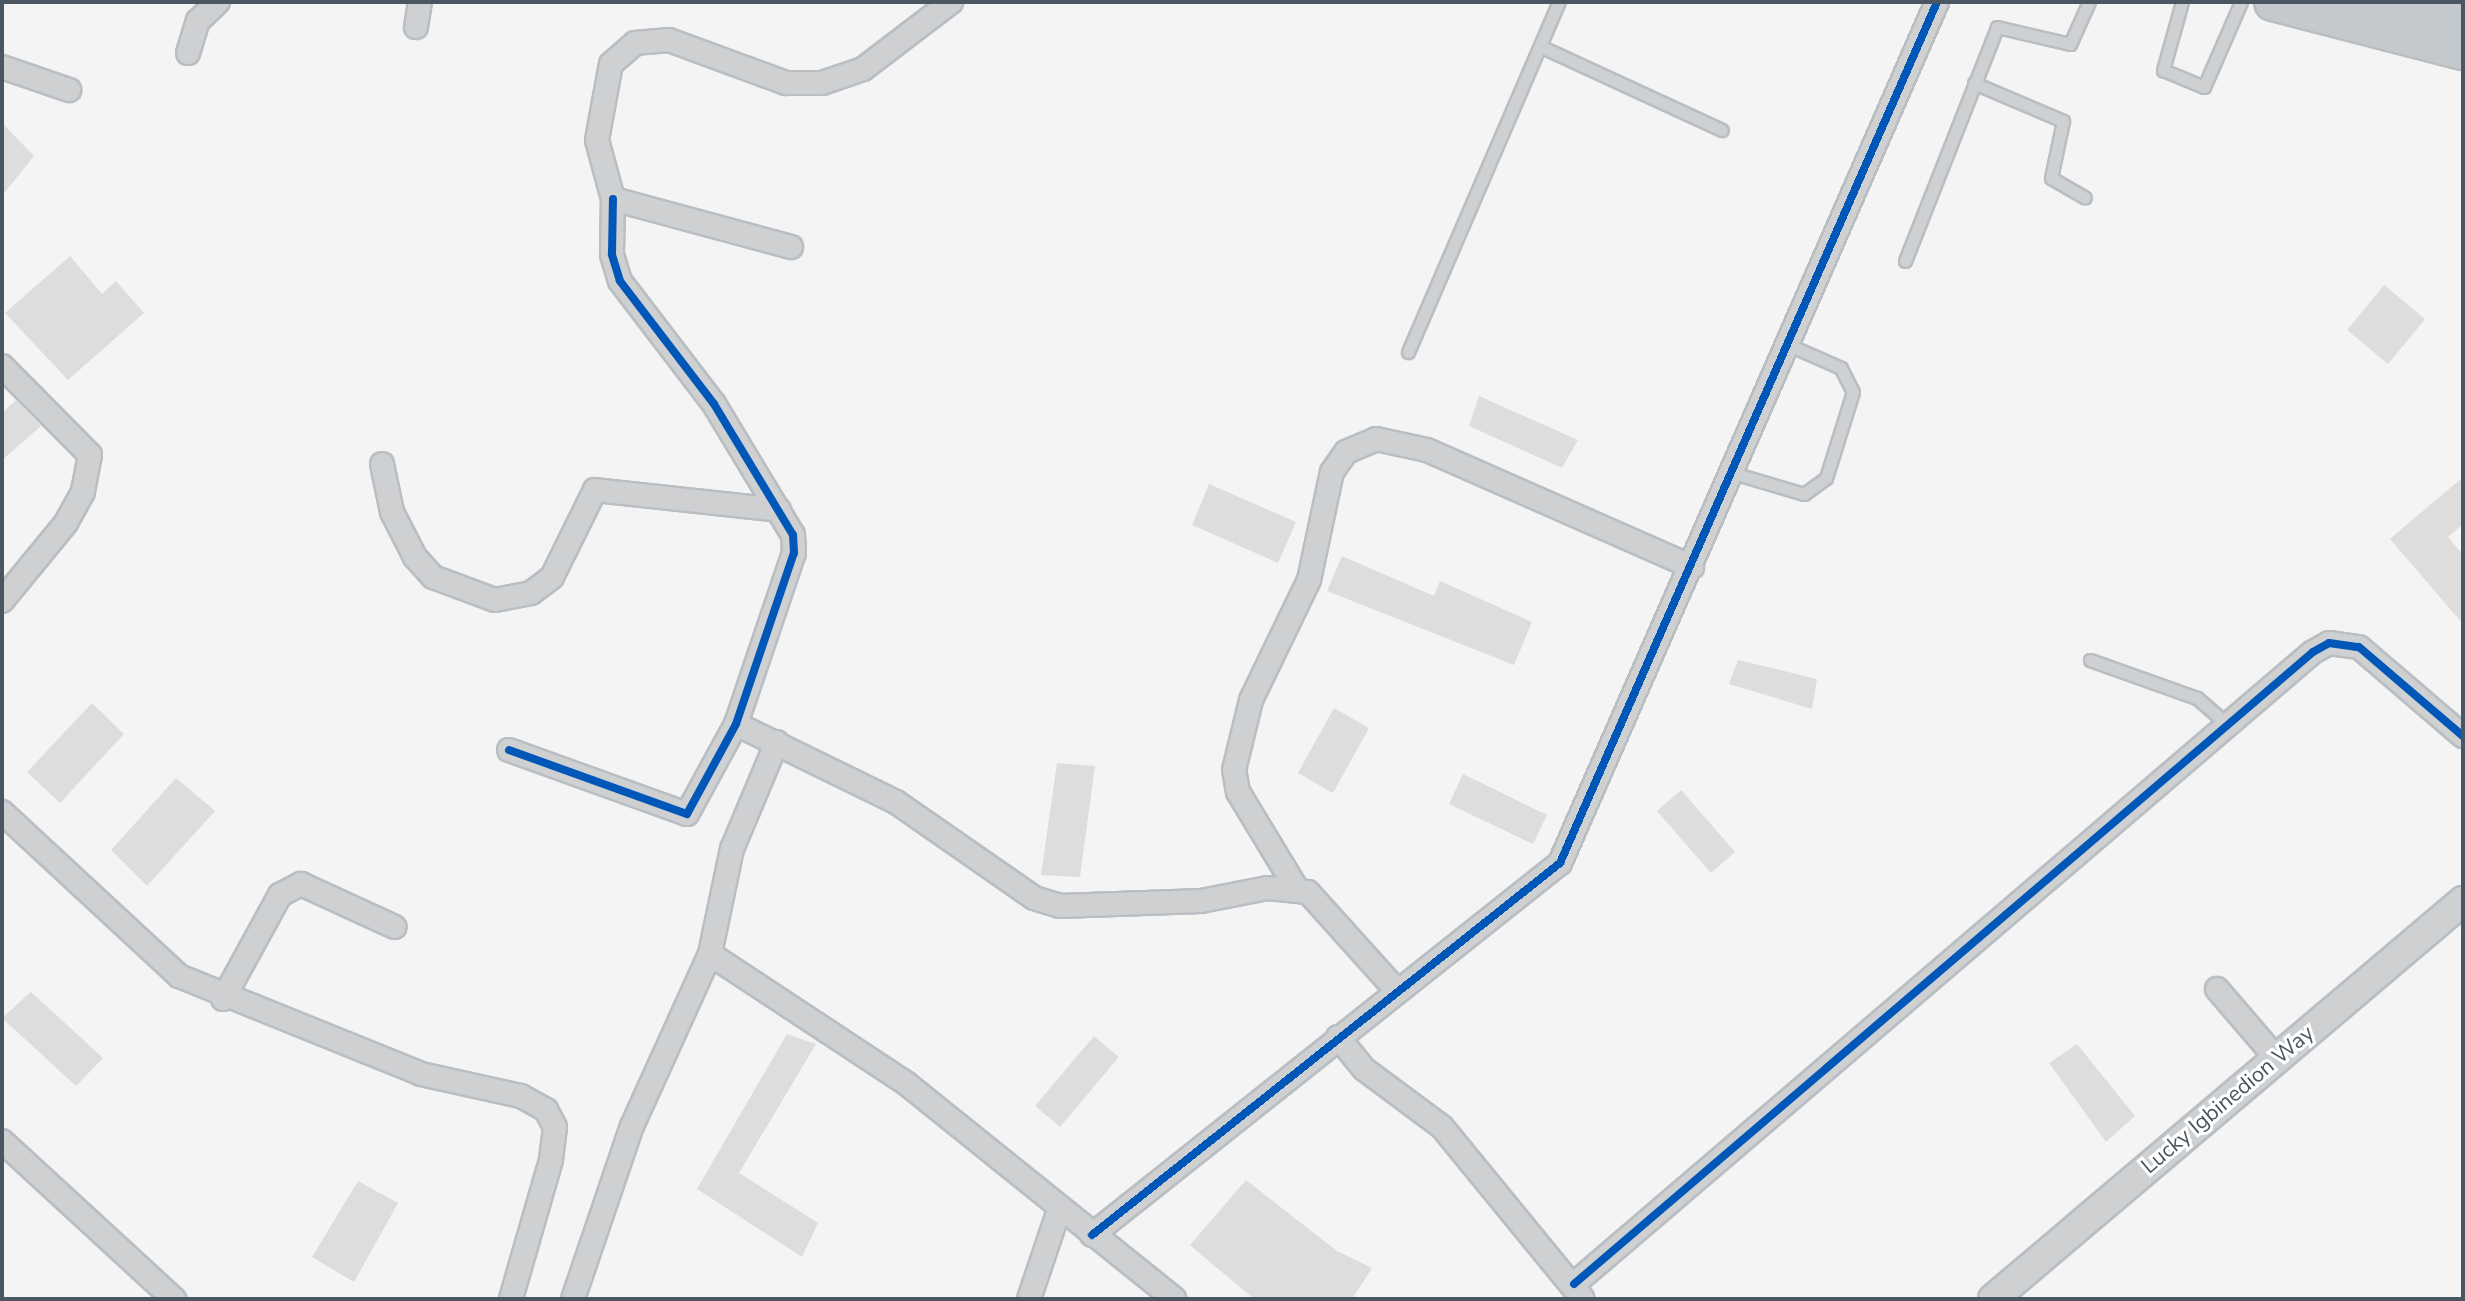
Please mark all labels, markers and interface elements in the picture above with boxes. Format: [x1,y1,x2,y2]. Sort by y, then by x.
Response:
street label: Lucky Igbinedion Way [2137,1020,2319,1180]

